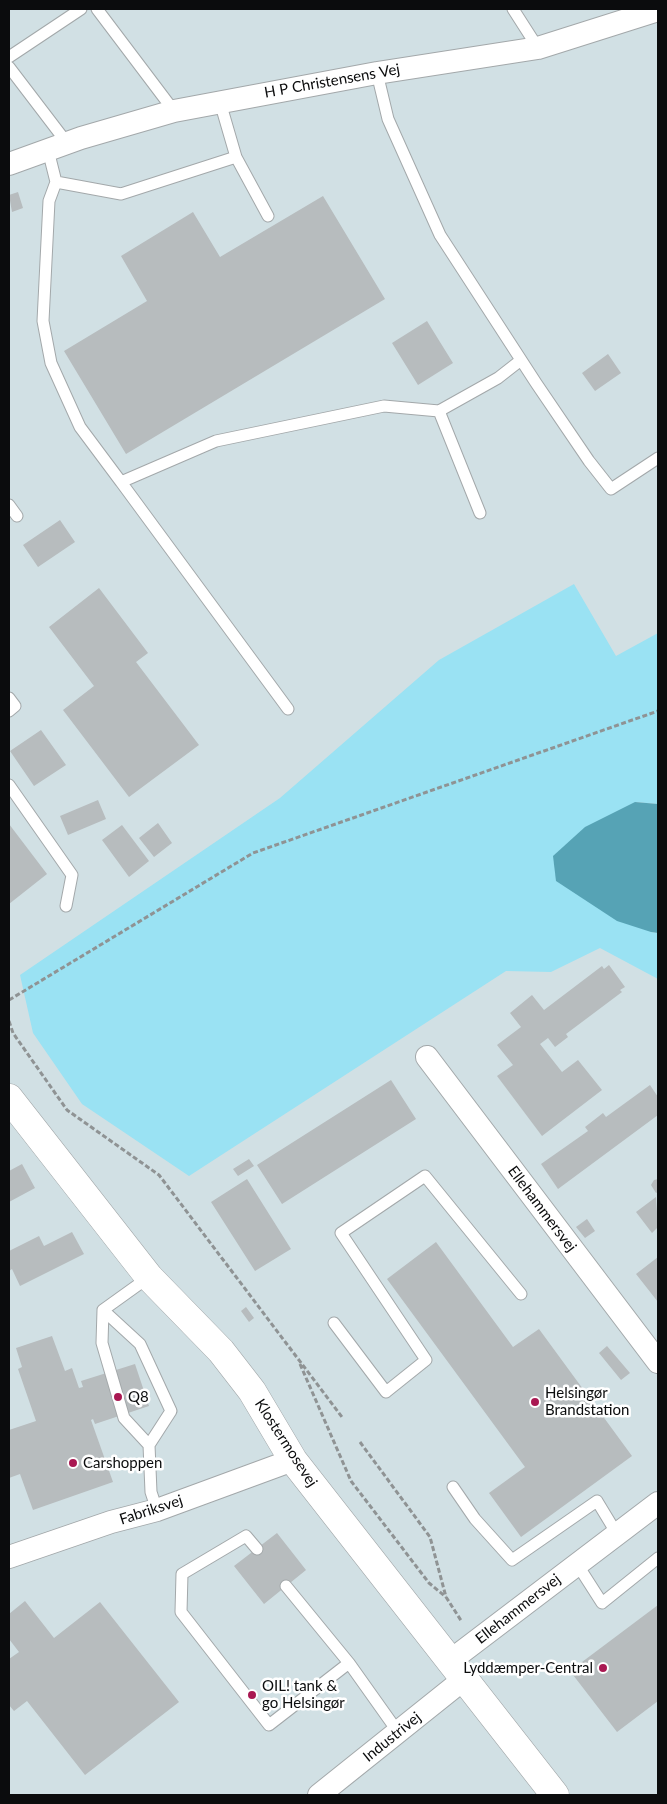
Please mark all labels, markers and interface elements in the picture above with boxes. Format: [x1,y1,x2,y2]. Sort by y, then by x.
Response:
street label: H P Christensens Vej [263,60,401,102]
street label: Ellehammersvej [504,1163,580,1255]
place label: Helsingør Brandstation [545,1384,629,1419]
place label: Q8 [128,1388,149,1406]
marker: Q8 [112,1391,124,1403]
street label: Klostermosevej [251,1396,321,1490]
marker: Helsingør Brandstation [529,1396,541,1408]
place label: Carshoppen [83,1454,162,1472]
marker: Carshoppen [67,1457,79,1469]
street label: Fabriksvej [117,1491,185,1529]
street label: Ellehammersvej [472,1570,564,1648]
place label: Lyddæmper-Central [463,1659,593,1677]
marker: Lyddæmper-Central [597,1662,609,1674]
place label: OIL! tank & go Helsingør [262,1677,345,1712]
marker: OIL! tank & go Helsingør [246,1689,258,1701]
street label: Industrivej [359,1708,425,1766]

